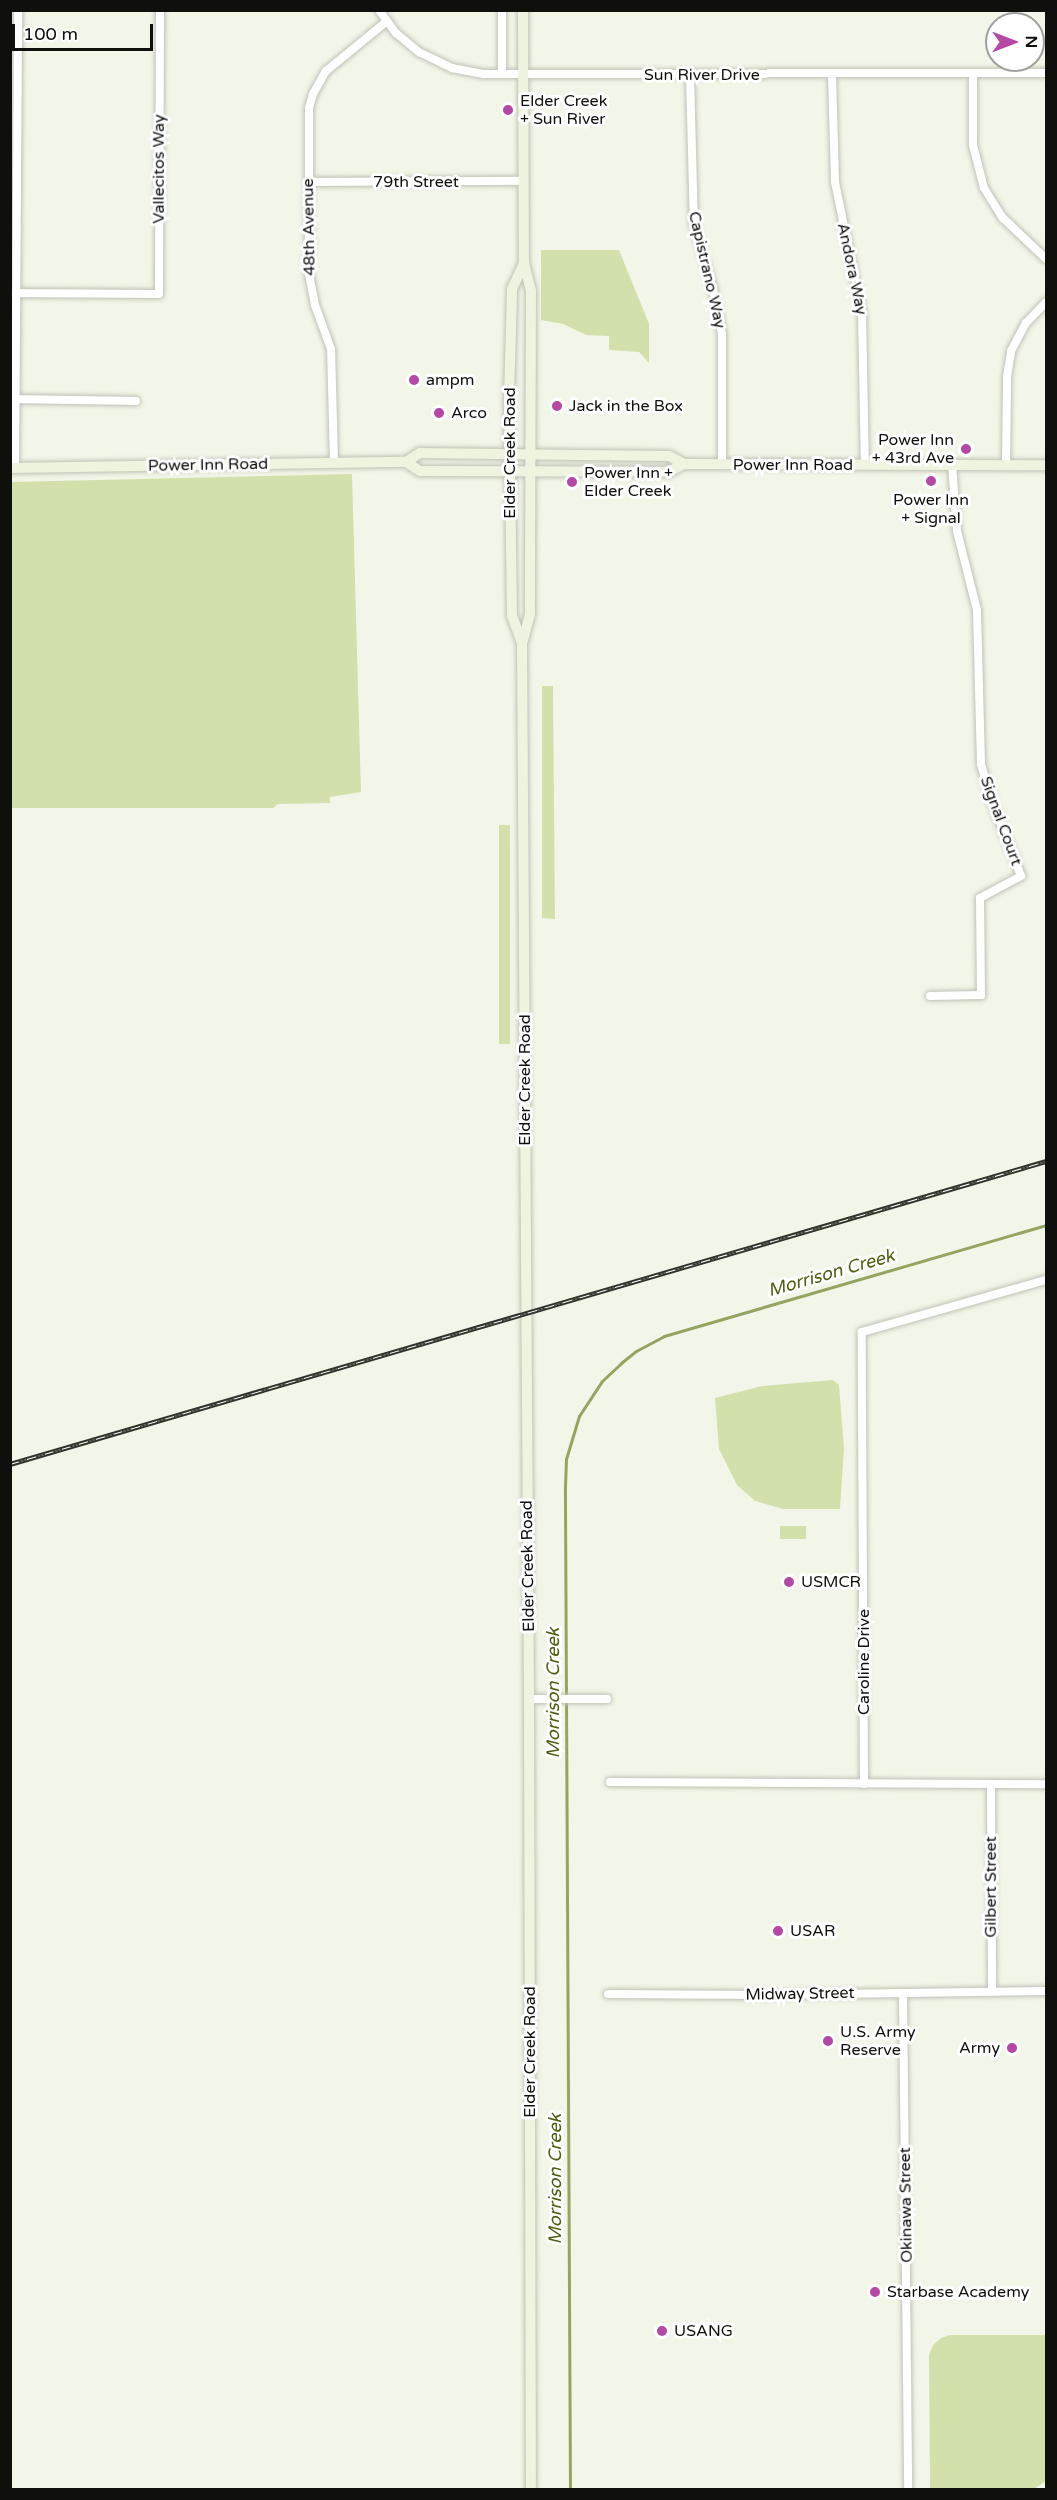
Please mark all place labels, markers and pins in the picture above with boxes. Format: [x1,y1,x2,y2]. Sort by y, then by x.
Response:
place label: Elder Creek + Sun River [520,91,607,129]
marker: Elder Creek + Sun River [501,103,515,117]
place label: ampm [426,370,474,390]
marker: ampm [407,373,421,387]
place label: Jack in the Box [569,396,683,416]
marker: Jack in the Box [550,399,564,413]
place label: Arco [451,403,487,423]
marker: Arco [432,406,446,420]
place label: Power Inn + 43rd Ave [872,430,954,468]
marker: Power Inn + 43rd Ave [959,442,973,456]
place label: Power Inn + Elder Creek [584,463,673,501]
marker: Power Inn + Signal [924,474,938,488]
marker: Power Inn + Elder Creek [565,475,579,489]
place label: Power Inn + Signal [893,490,969,528]
place label: USMCR [801,1572,861,1592]
marker: USMCR [782,1575,796,1589]
place label: USAR [790,1921,835,1941]
marker: USAR [771,1924,785,1938]
place label: U.S. Army Reserve [840,2022,916,2060]
marker: U.S. Army Reserve [821,2034,835,2048]
place label: Army [959,2038,1000,2058]
marker: Army [1005,2041,1019,2055]
place label: Starbase Academy [887,2282,1029,2302]
marker: Starbase Academy [868,2285,882,2299]
place label: USANG [674,2321,733,2341]
marker: USANG [655,2324,669,2338]

